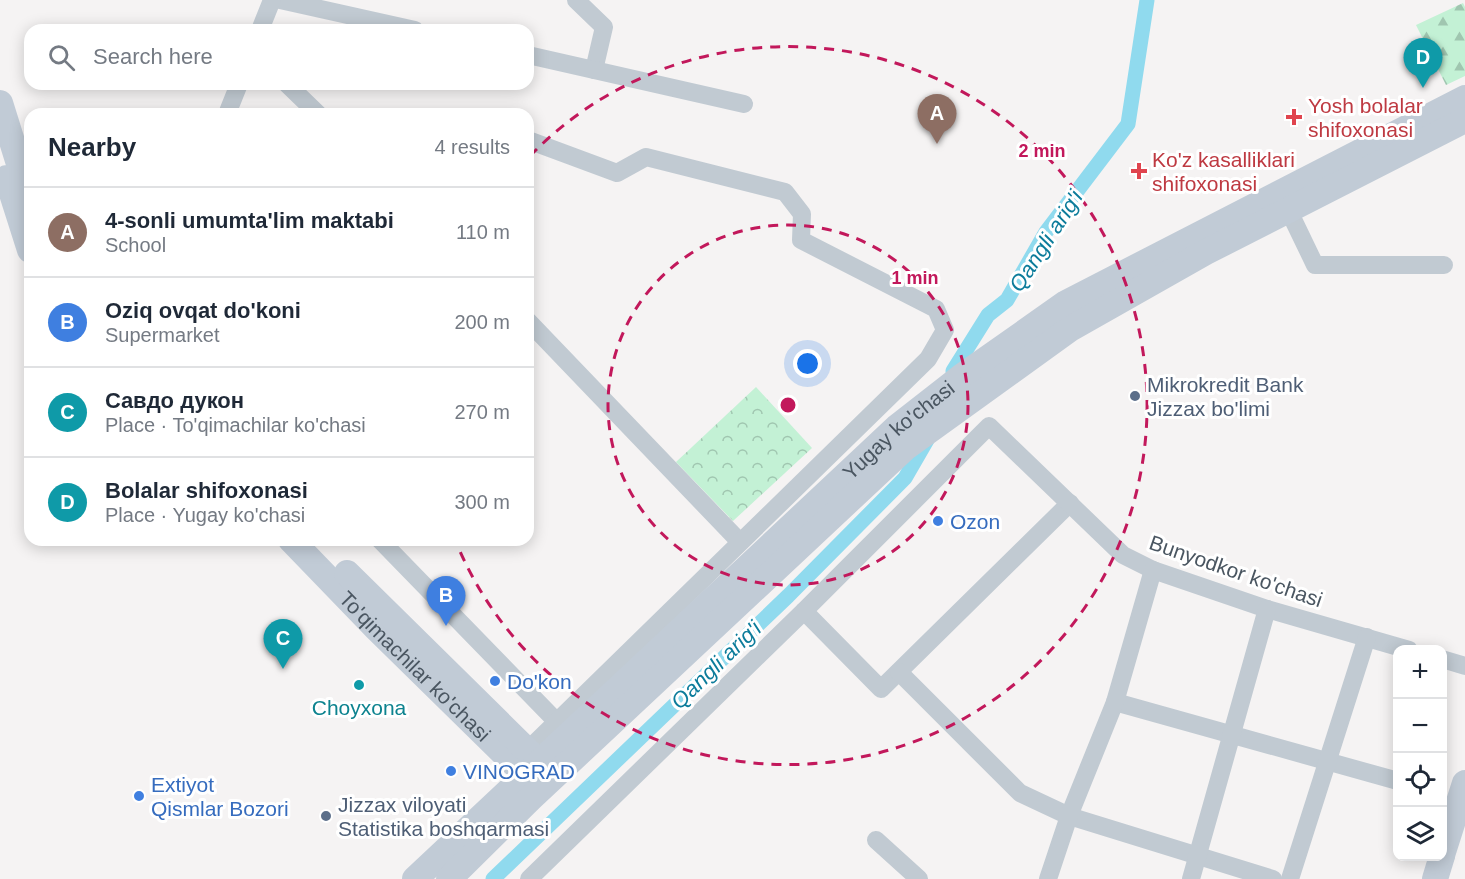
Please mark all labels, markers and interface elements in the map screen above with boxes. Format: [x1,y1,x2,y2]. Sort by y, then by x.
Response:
search box [24,24,534,90]
pin: D [1404,38,1442,88]
icon: search [45,41,78,74]
text: Search here [93,44,213,69]
pin: A [918,94,956,144]
place label: Yosh bolalar shifoxonasi [1308,94,1423,141]
marker: Yosh bolalar shifoxonasi [1285,108,1303,126]
text: Nearby [48,132,136,162]
text: 4 results [434,136,510,158]
text: 2 min [1018,141,1066,161]
place label: Ko'z kasalliklari shifoxonasi [1152,148,1295,195]
marker: Ko'z kasalliklari shifoxonasi [1130,162,1148,180]
water label: Qangli arig'i [1004,185,1089,296]
text: 4-sonli umumta'lim maktabi [105,208,394,233]
text: A [60,221,75,243]
text: 110 m [456,221,510,243]
text: School [105,234,166,256]
text: 1 min [891,268,939,288]
text: Oziq ovqat do'koni [105,298,301,323]
text: B [60,311,75,333]
text: 200 m [454,311,510,333]
text: Supermarket [105,324,220,346]
your location [793,349,822,378]
place label: Mikrokredit Bank Jizzax bo'limi [1147,373,1304,420]
street label: Yugay ko'chasi [838,375,958,484]
text: Cавдо дукон [105,388,244,413]
marker: Mikrokredit Bank Jizzax bo'limi [1128,389,1142,403]
centre of rings [778,395,798,415]
text: C [60,401,75,423]
text: 270 m [454,401,510,423]
text: Place · To'qimachilar ko'chasi [105,414,366,436]
text: Bolalar shifoxonasi [105,478,308,503]
text: D [60,491,75,513]
text: 300 m [454,491,510,513]
text: Place · Yugay ko'chasi [105,504,305,526]
place label: Ozon [950,510,1000,533]
marker: Ozon [931,514,945,528]
street label: Bunyodkor ko'chasi [1146,531,1326,611]
pin: B [426,576,466,626]
street label: To'qimachilar ko'chasi [335,586,496,746]
water label: Qangli arig'i [666,615,767,714]
pin: C [264,620,302,669]
map controls [1393,645,1447,861]
button: + [1393,645,1447,699]
place label: Do'kon [507,670,572,693]
marker: Do'kon [488,674,502,688]
marker: Choyxona [352,678,366,692]
place label: Choyxona [312,696,407,719]
button: − [1393,699,1447,753]
button: locate [1393,753,1447,807]
place label: VINOGRAD [463,760,575,783]
marker: VINOGRAD [444,764,458,778]
place label: Extiyot Qismlar Bozori [151,773,289,820]
marker: Extiyot Qismlar Bozori [132,789,146,803]
place label: Jizzax viloyati Statistika boshqarmasi [338,793,549,840]
button: layers [1393,807,1447,861]
marker: Jizzax viloyati Statistika boshqarmasi [319,809,333,823]

